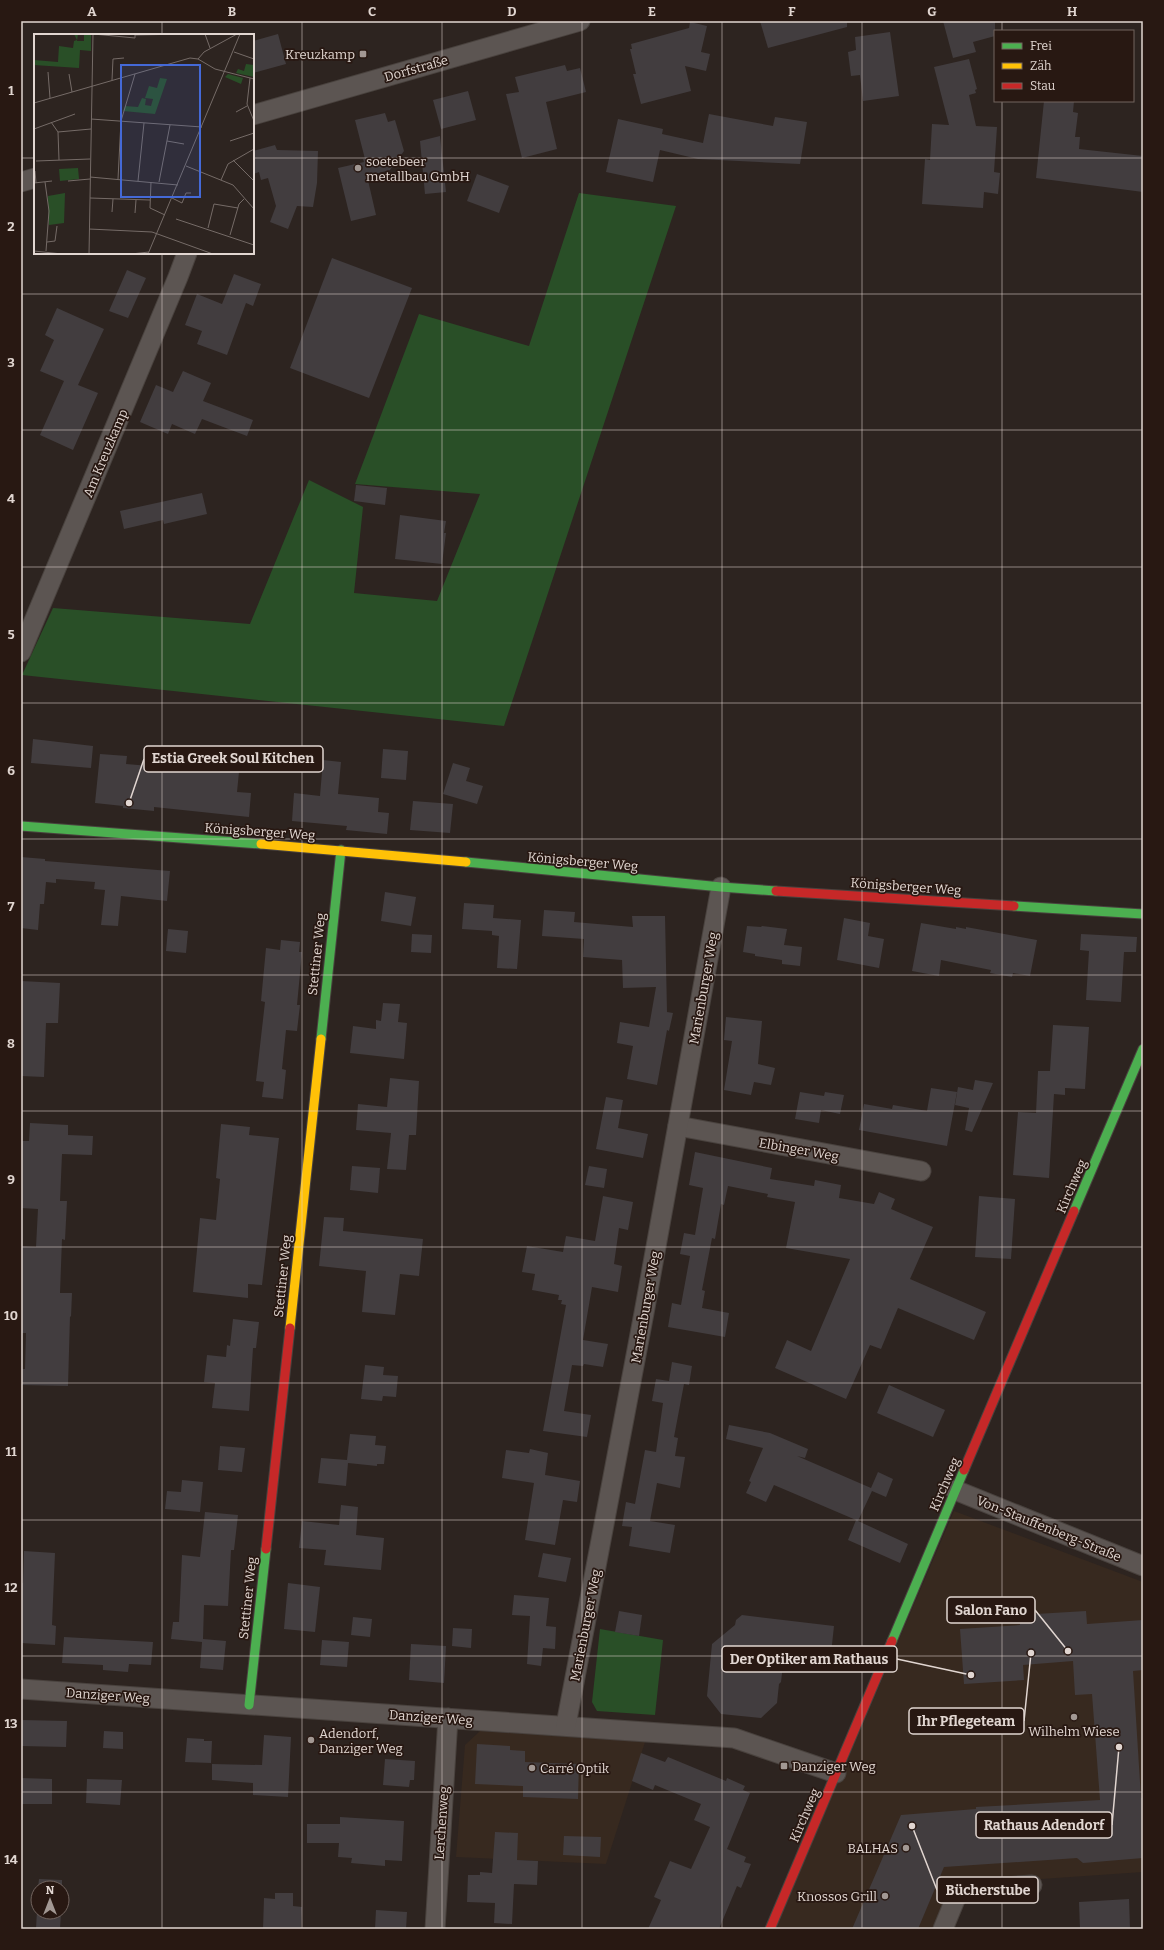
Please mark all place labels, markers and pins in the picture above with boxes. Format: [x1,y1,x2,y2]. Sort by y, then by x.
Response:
place label: Kreuzkamp [285,47,355,62]
marker: Kreuzkamp [358,49,368,59]
place label: soetebeer metallbau GmbH [366,154,470,184]
marker: soetebeer metallbau GmbH [353,163,363,173]
callout: Estia Greek Soul Kitchen [144,746,323,772]
callout: Salon Fano [947,1597,1035,1623]
callout: Der Optiker am Rathaus [722,1646,897,1672]
callout: Ihr Pflegeteam [909,1708,1024,1734]
marker: Wilhelm Wiese [1069,1712,1079,1722]
place label: Wilhelm Wiese [1028,1724,1120,1739]
place label: Adendorf, Danziger Weg [319,1726,403,1756]
marker: Adendorf, Danziger Weg [306,1735,316,1745]
place label: Danziger Weg [792,1759,876,1774]
place label: Carré Optik [540,1761,610,1776]
marker: Danziger Weg [779,1761,789,1771]
marker: Carré Optik [527,1763,537,1773]
callout: Rathaus Adendorf [976,1812,1112,1838]
place label: BALHAS [848,1841,898,1856]
marker: BALHAS [901,1843,911,1853]
callout: Bücherstube [937,1877,1038,1903]
place label: Knossos Grill [797,1889,877,1904]
marker: Knossos Grill [880,1891,890,1901]

